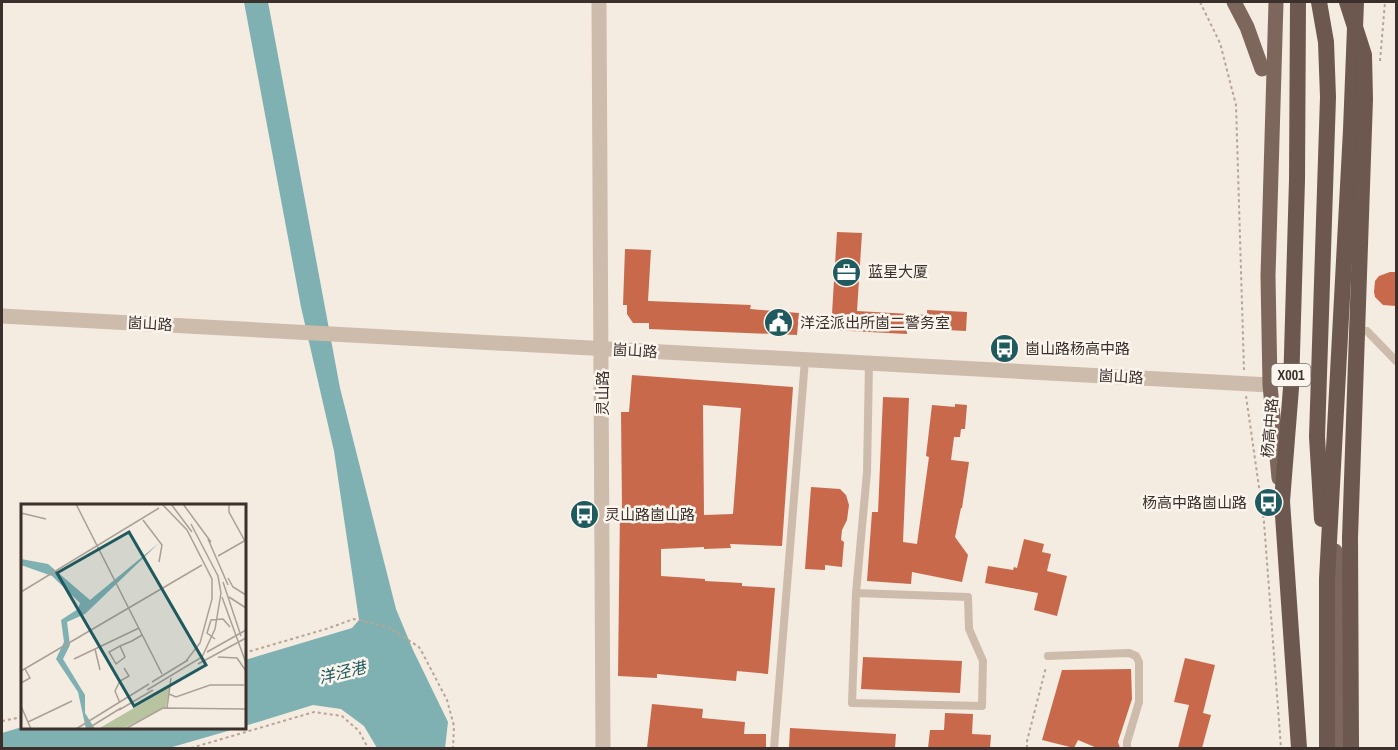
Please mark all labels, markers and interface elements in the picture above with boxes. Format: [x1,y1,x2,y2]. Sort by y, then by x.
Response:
office icon: 蓝星大厦 [831,256,863,288]
place label: 蓝星大厦 [868,261,928,282]
public building icon: 洋泾派出所崮二警务室 [763,307,795,339]
street label: 崮山路 [127,312,173,335]
place label: 洋泾派出所崮二警务室 [800,312,950,333]
bus stop icon: 崮山路杨高中路 [988,333,1020,365]
place label: 崮山路杨高中路 [1025,338,1130,359]
street label: 崮山路 [612,339,658,362]
road number: X001 [1272,364,1310,386]
street label: 崮山路 [1098,365,1144,388]
street label: 灵山路 [592,370,613,416]
street label: 杨高中路 [1256,397,1283,459]
bus stop icon: 杨高中路崮山路 [1252,487,1284,519]
place label: 杨高中路崮山路 [1142,492,1247,513]
bus stop icon: 灵山路崮山路 [568,499,600,531]
inset map [21,504,246,729]
place label: 灵山路崮山路 [605,504,695,525]
water label: 洋泾港 [316,655,370,688]

